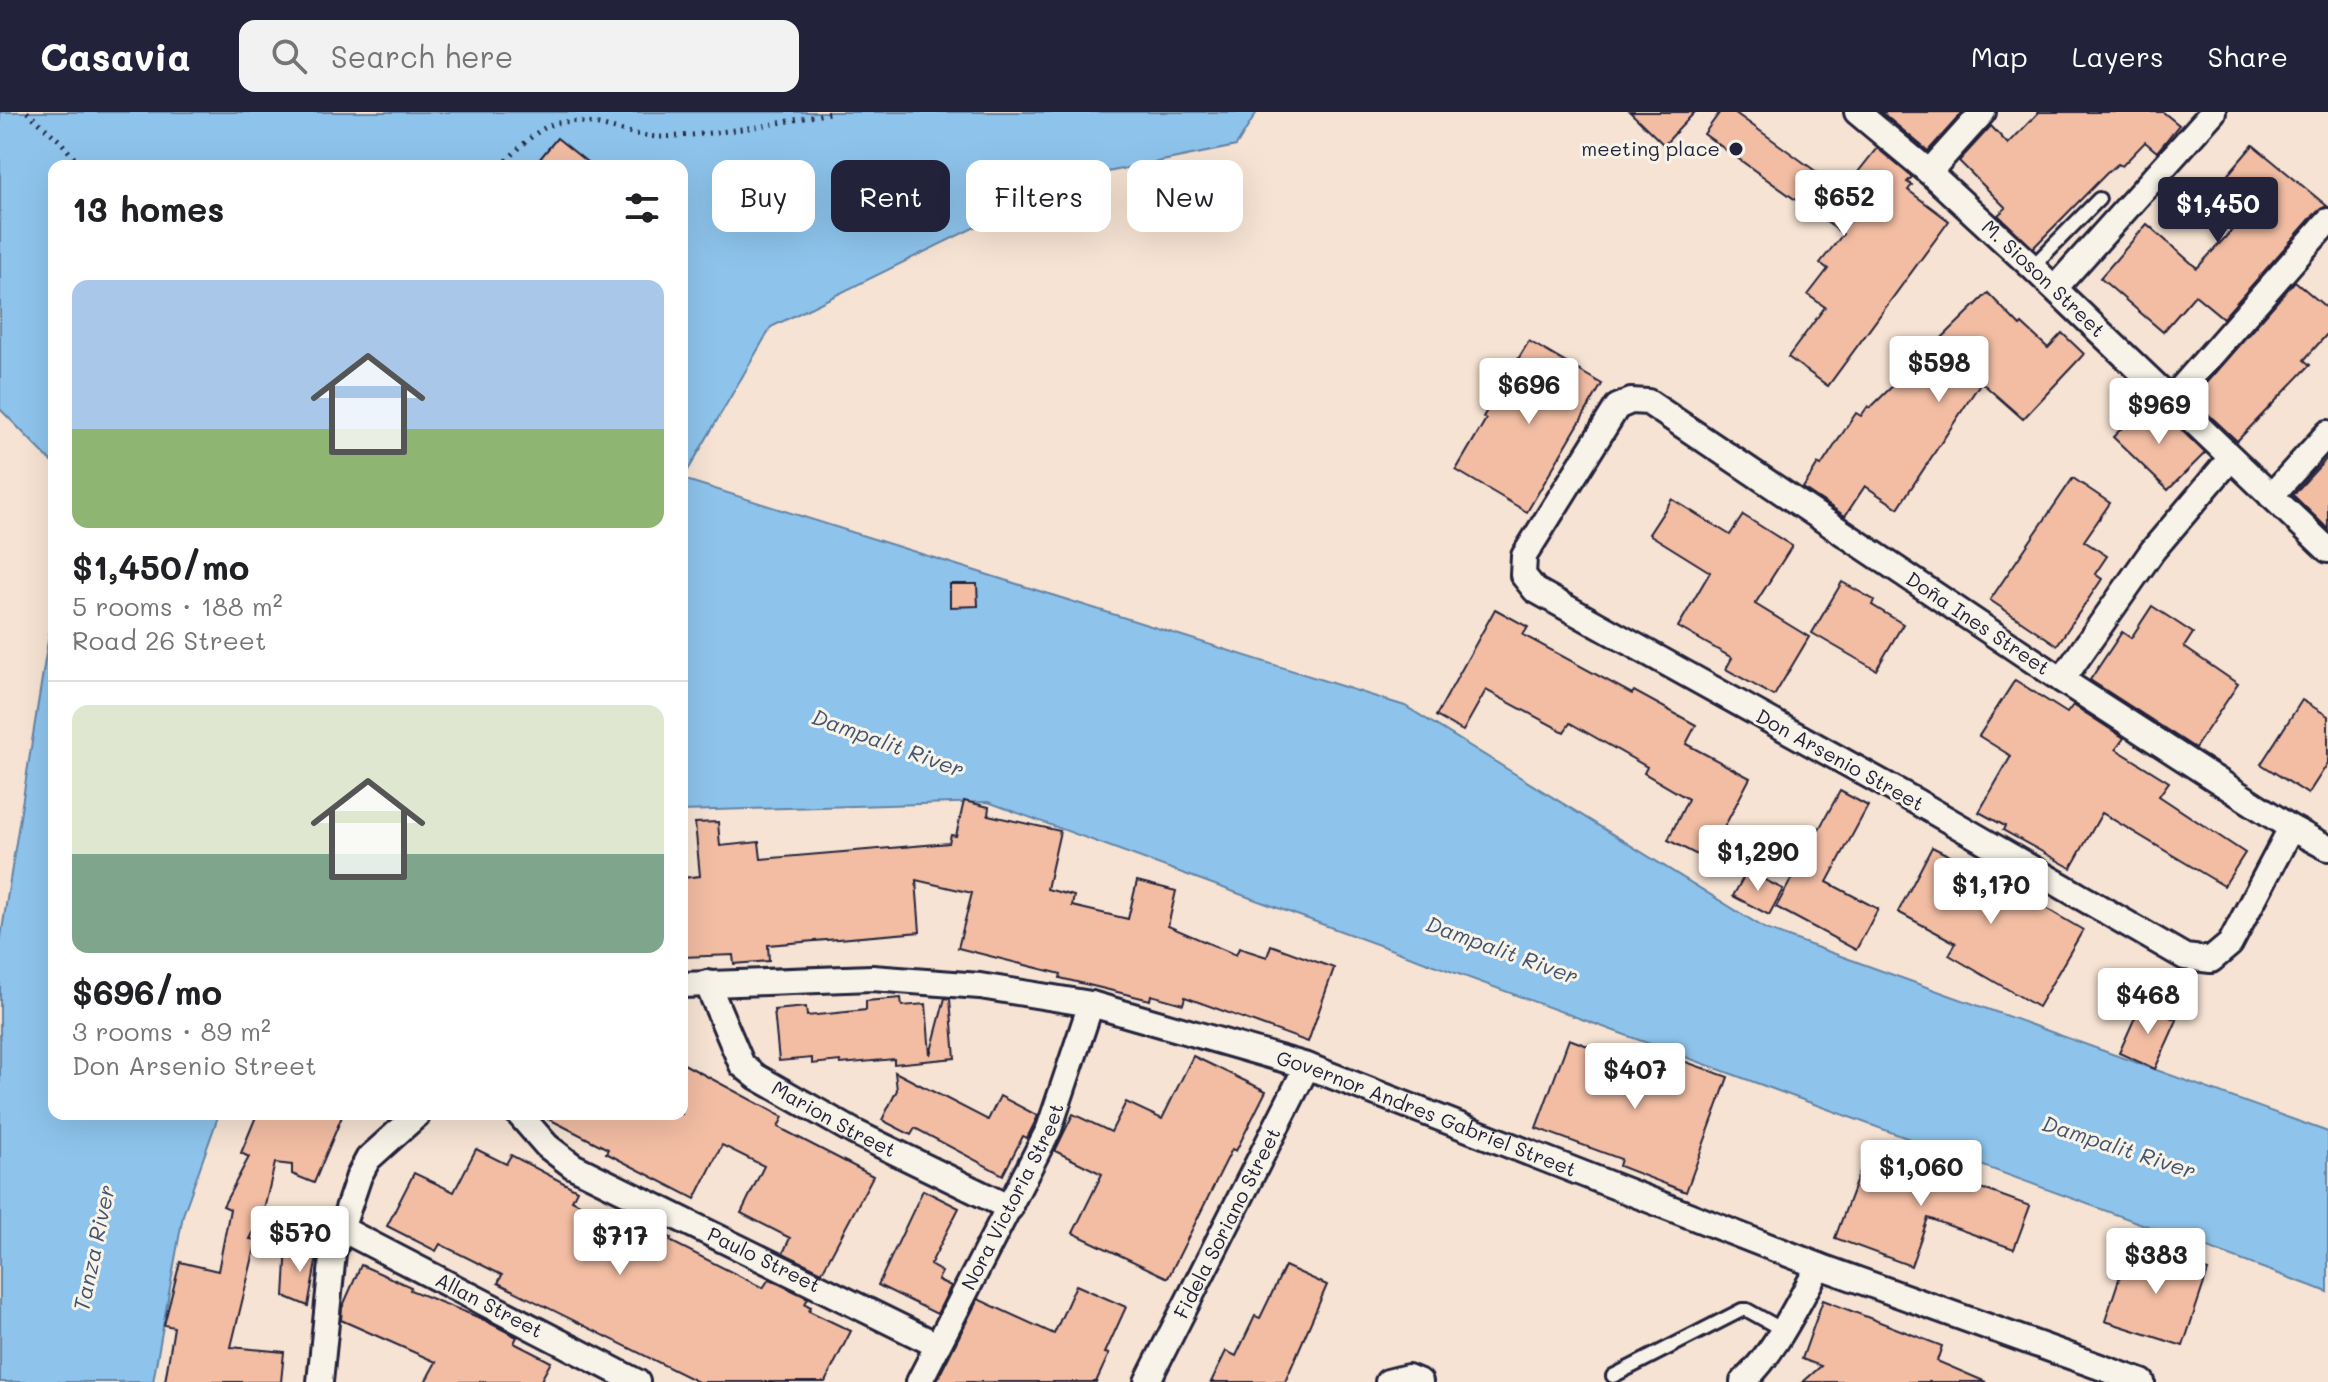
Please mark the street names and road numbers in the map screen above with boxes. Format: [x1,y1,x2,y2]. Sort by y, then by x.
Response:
street label: M. Sioson Street [1977,213,2111,342]
street label: Doña Ines Street [1902,565,2055,680]
street label: Don Arsenio Street [1752,702,1929,816]
street label: Governor Andres Gabriel Street [1274,1044,1580,1182]
street label: Marion Street [767,1074,901,1162]
street label: Nora Victoria Street [955,1099,1069,1294]
street label: Fidela Soriano Street [1167,1123,1286,1323]
street label: Paulo Street [704,1220,825,1298]
street label: Allan Street [431,1266,548,1343]

